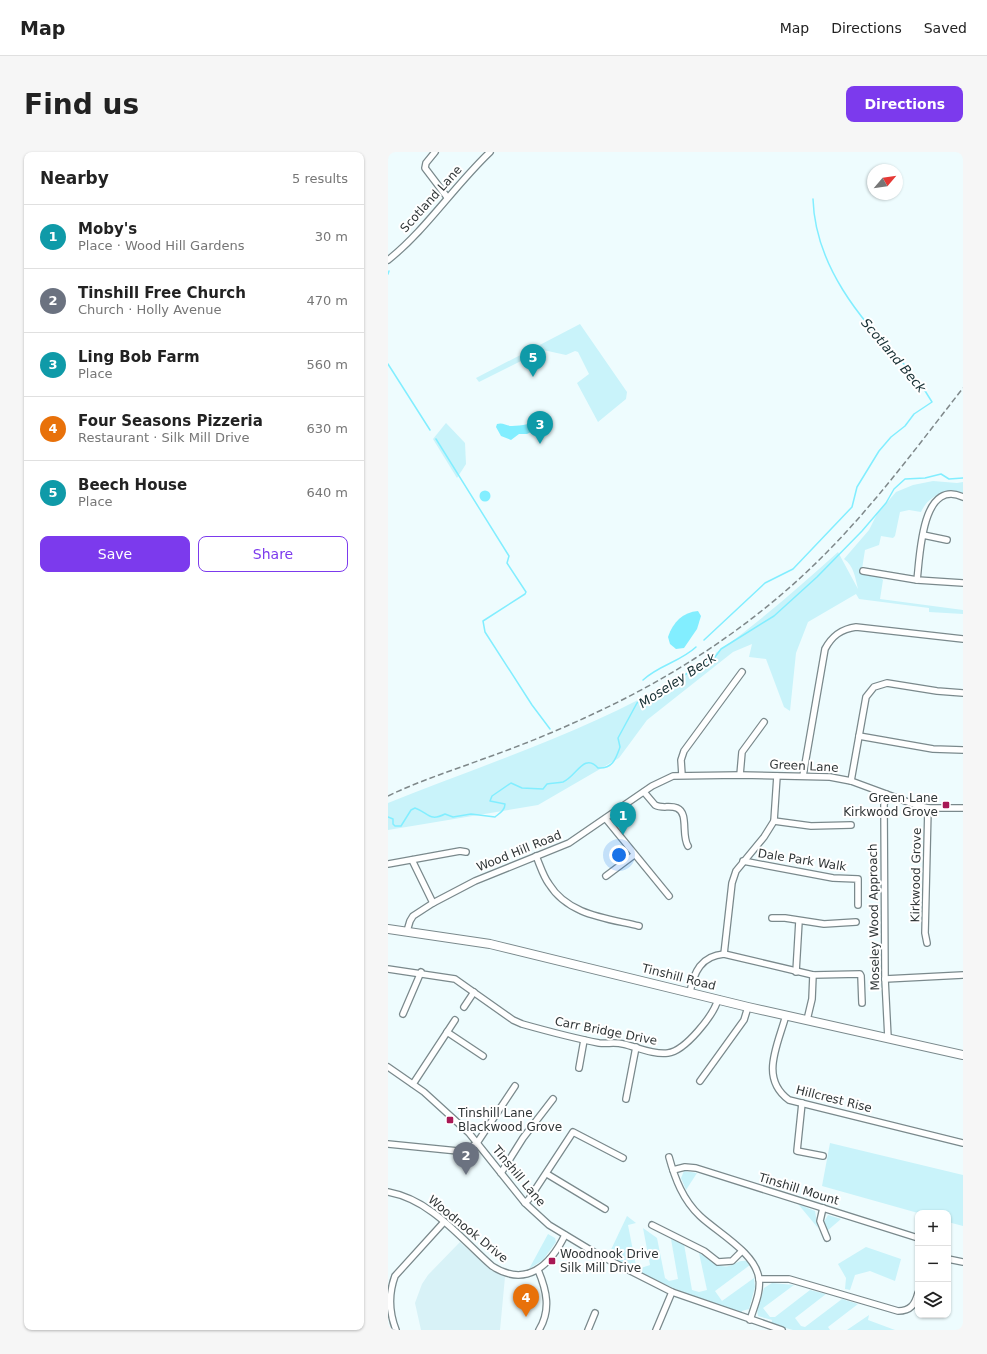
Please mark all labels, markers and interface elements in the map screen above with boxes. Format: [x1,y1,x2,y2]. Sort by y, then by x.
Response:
text: Map [20,17,65,39]
text: Map [780,20,809,36]
text: Directions [831,20,902,36]
text: Saved [924,20,967,36]
button: Directions [846,86,963,122]
text: Find us [24,88,139,121]
street label: Scotland Lane [397,163,465,235]
north arrow [867,164,903,200]
text: Nearby [40,168,109,188]
text: 5 results [292,171,348,186]
text: Moby's [78,220,137,238]
text: 1 [48,229,58,244]
text: 30 m [315,229,348,244]
text: Place · Wood Hill Gardens [78,238,245,253]
text: Tinshill Free Church [78,284,246,302]
text: 2 [48,293,58,308]
text: 470 m [306,293,348,308]
text: Church · Holly Avenue [78,302,221,317]
water label: Scotland Beck [858,315,929,396]
pin: 5 [520,344,546,377]
text: Ling Bob Farm [78,348,200,366]
text: 3 [48,357,58,372]
text: 560 m [306,357,348,372]
text: Place [78,366,113,381]
pin: 3 [527,411,553,444]
text: Four Seasons Pizzeria [78,412,263,430]
text: 4 [48,421,58,436]
text: 630 m [306,421,348,436]
text: Restaurant · Silk Mill Drive [78,430,250,445]
text: Beech House [78,476,187,494]
text: 5 [48,485,58,500]
text: 640 m [306,485,348,500]
text: Place [78,494,113,509]
button: Save [40,536,190,572]
button: Share [198,536,348,572]
water label: Moseley Beck [636,650,719,711]
street label: Green Lane [769,757,839,775]
place label: Green Lane Kirkwood Grove [843,791,938,819]
marker: Green Lane Kirkwood Grove [941,800,951,810]
pin: 1 [610,802,636,835]
street label: Kirkwood Grove [908,827,924,923]
street label: Wood Hill Road [475,828,563,874]
street label: Moseley Wood Approach [866,843,882,991]
your location [609,845,629,865]
street label: Dale Park Walk [757,846,847,874]
street label: Tinshill Road [640,961,717,993]
street label: Carr Bridge Drive [554,1014,658,1048]
street label: Hillcrest Rise [795,1083,873,1115]
place label: Tinshill Lane Blackwood Grove [457,1106,562,1134]
marker: Tinshill Lane Blackwood Grove [445,1115,455,1125]
pin: 2 [453,1142,479,1175]
street label: Tinshill Lane [489,1142,548,1209]
street label: Tinshill Mount [756,1170,841,1208]
street label: Woodnook Drive [425,1193,511,1265]
map controls [915,1210,951,1318]
button: + [915,1210,951,1246]
button: − [915,1246,951,1282]
place label: Woodnook Drive Silk Mill Drive [560,1247,659,1275]
marker: Woodnook Drive Silk Mill Drive [547,1256,557,1266]
button: layers [915,1282,951,1318]
pin: 4 [513,1284,539,1317]

